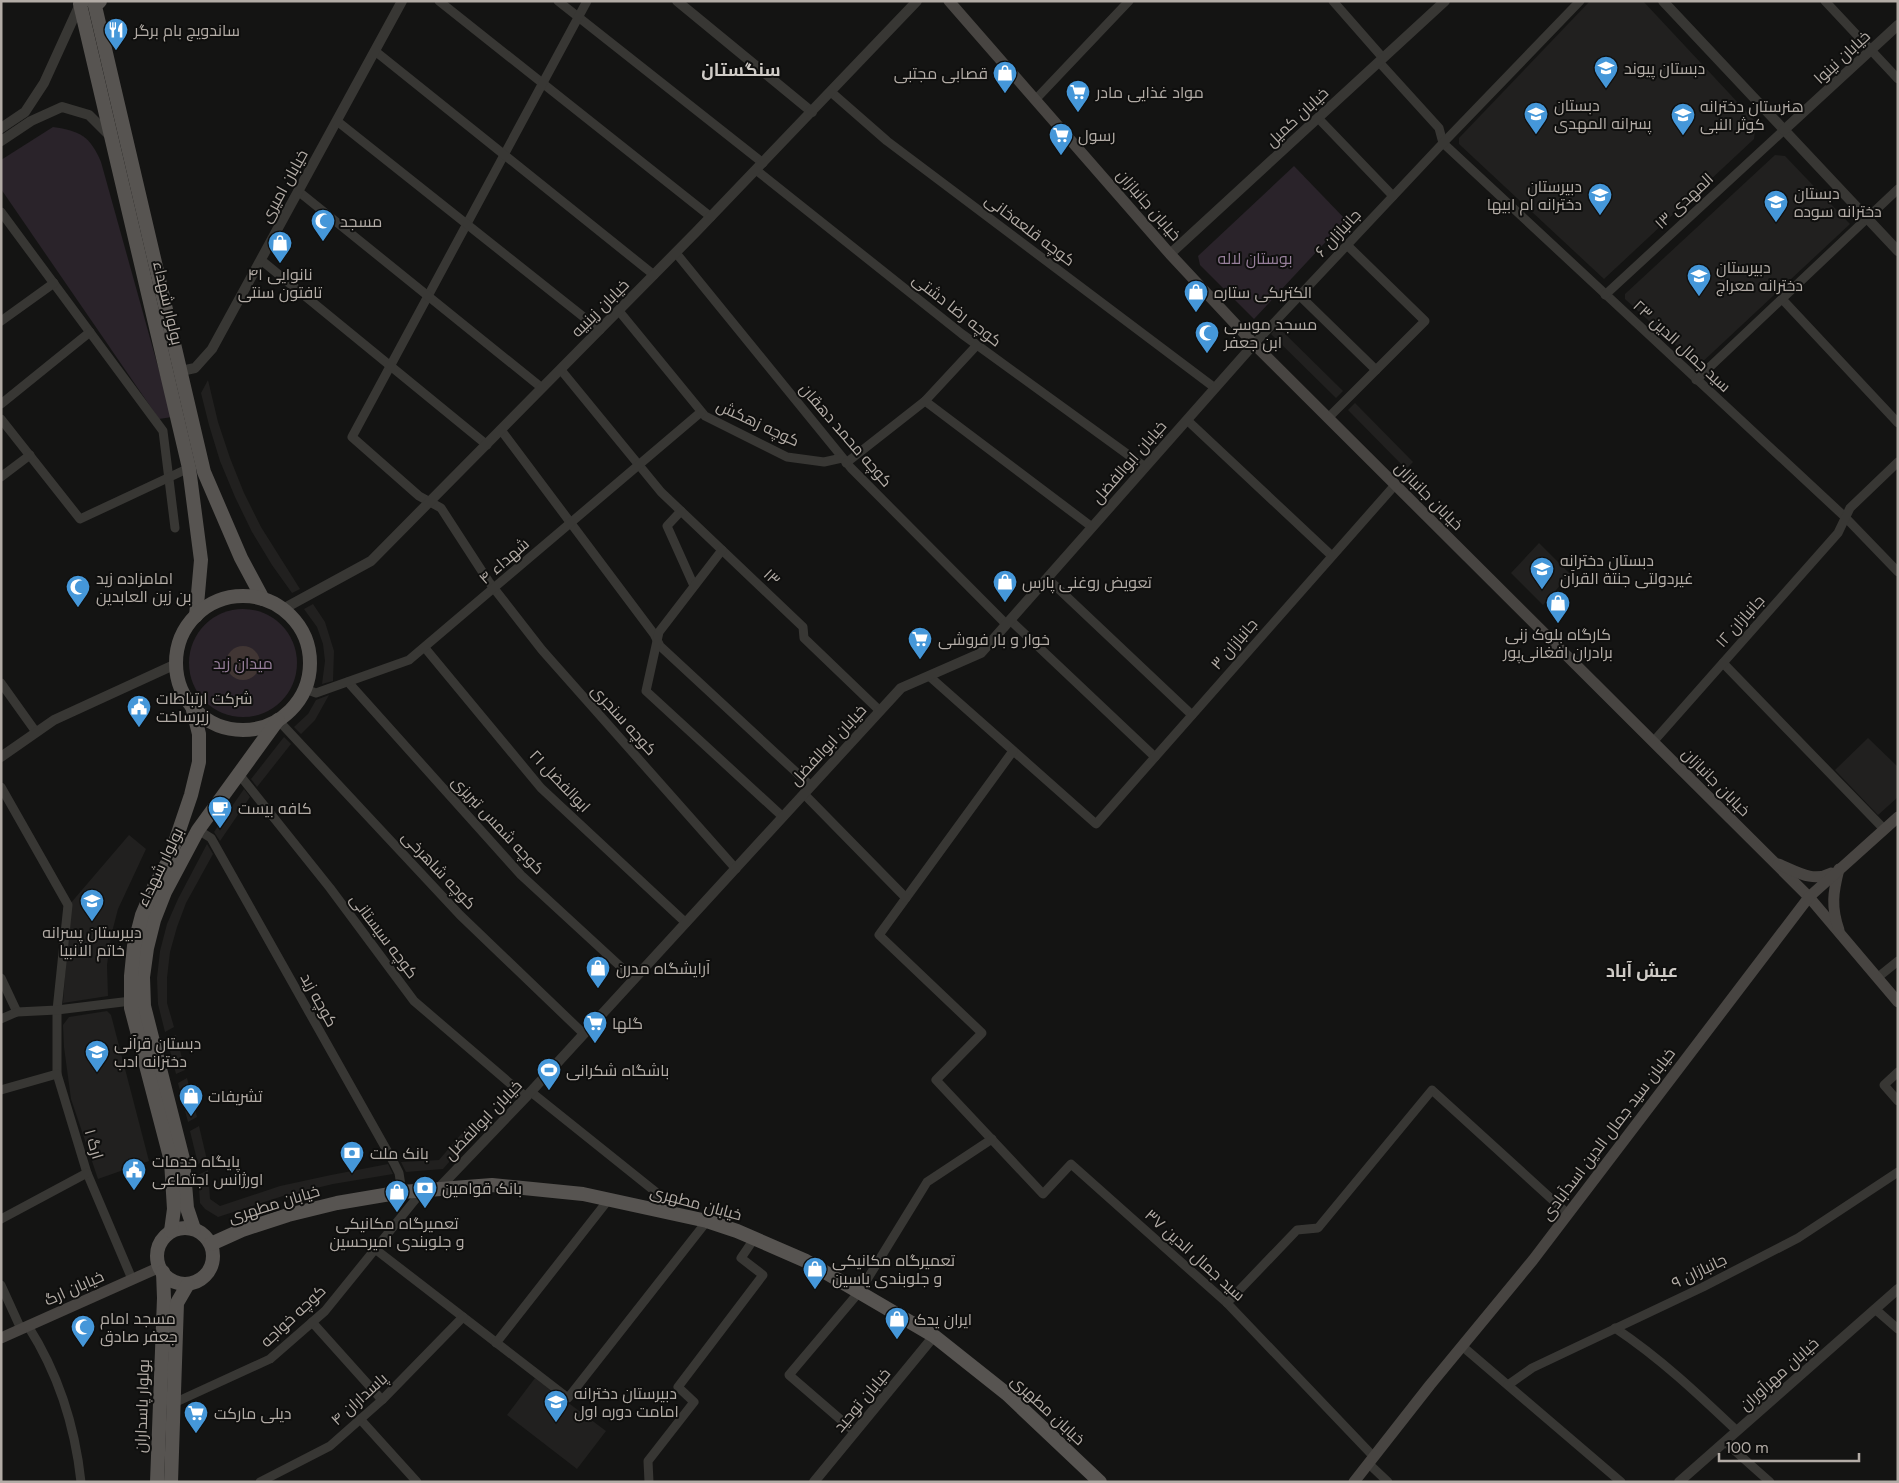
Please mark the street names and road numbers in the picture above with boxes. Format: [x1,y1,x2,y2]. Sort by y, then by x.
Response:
street label: خیابان نینوا [1809,26,1875,88]
street label: خیابان کمیل [1261,82,1333,152]
street label: خیابان امیری [255,146,313,226]
street label: خیابان جانبازان [1112,165,1186,245]
street label: المهدی ۱۳ [1650,168,1718,234]
street label: کوچه قلعه‌خانی [980,189,1079,272]
street label: جانبازان ۶ [1310,204,1366,262]
street label: بولوار شهداء [148,259,188,347]
street label: کوچه رضا دشتی [907,269,1006,352]
street label: خیابان زینبیه [566,274,634,342]
street label: سید جمال الدین ۲۳ [1629,295,1735,397]
street label: کوچه محمد دهقان [794,379,897,492]
street label: کوچه زهکش [713,395,803,452]
street label: خیابان ابوالفضل [1087,416,1171,508]
street label: خیابان جانبازان [1390,457,1468,535]
street label: شهداء ۴ [474,533,534,589]
street label: ۱۳ [759,564,785,590]
street label: جانبازان ۱۲ [1711,590,1769,652]
street label: جانبازان ۳ [1206,614,1262,674]
street label: کوچه سنجری [586,680,661,761]
street label: خیابان ابوالفضل [785,700,871,790]
street label: خیابان جانبازان [1677,743,1755,821]
street label: ابوالفضل ۲۱ [525,745,595,817]
street label: کوچه شمس تبریزی [446,771,549,879]
street label: بولوار شهداء [132,824,188,910]
street label: کوچه شاهرخی [396,826,481,914]
street label: کوچه سیستانی [344,889,423,983]
street label: کوچه زید [295,969,342,1031]
street label: خیابان سید جمال الدین اسدآبادی [1536,1044,1680,1224]
street label: خیابان ابوالفضل [439,1075,527,1165]
street label: ارگ ۱ [80,1127,108,1161]
street label: خیابان مطهری [226,1180,322,1228]
street label: خیابان مطهری [648,1181,744,1225]
street label: سید جمال الدین ۳۷ [1140,1204,1250,1306]
street label: جانبازان ۹ [1668,1249,1730,1293]
street label: خیابان ارگ [41,1266,107,1310]
street label: کوچه خواجه [256,1280,331,1352]
street label: خیابان مهرآوران [1735,1333,1823,1415]
street label: بولوار پاسداران [130,1359,155,1453]
street label: خیابان توحید [829,1363,895,1437]
street label: پاسداران ۴ [326,1368,393,1431]
street label: خیابان مطهری [1006,1370,1090,1450]

